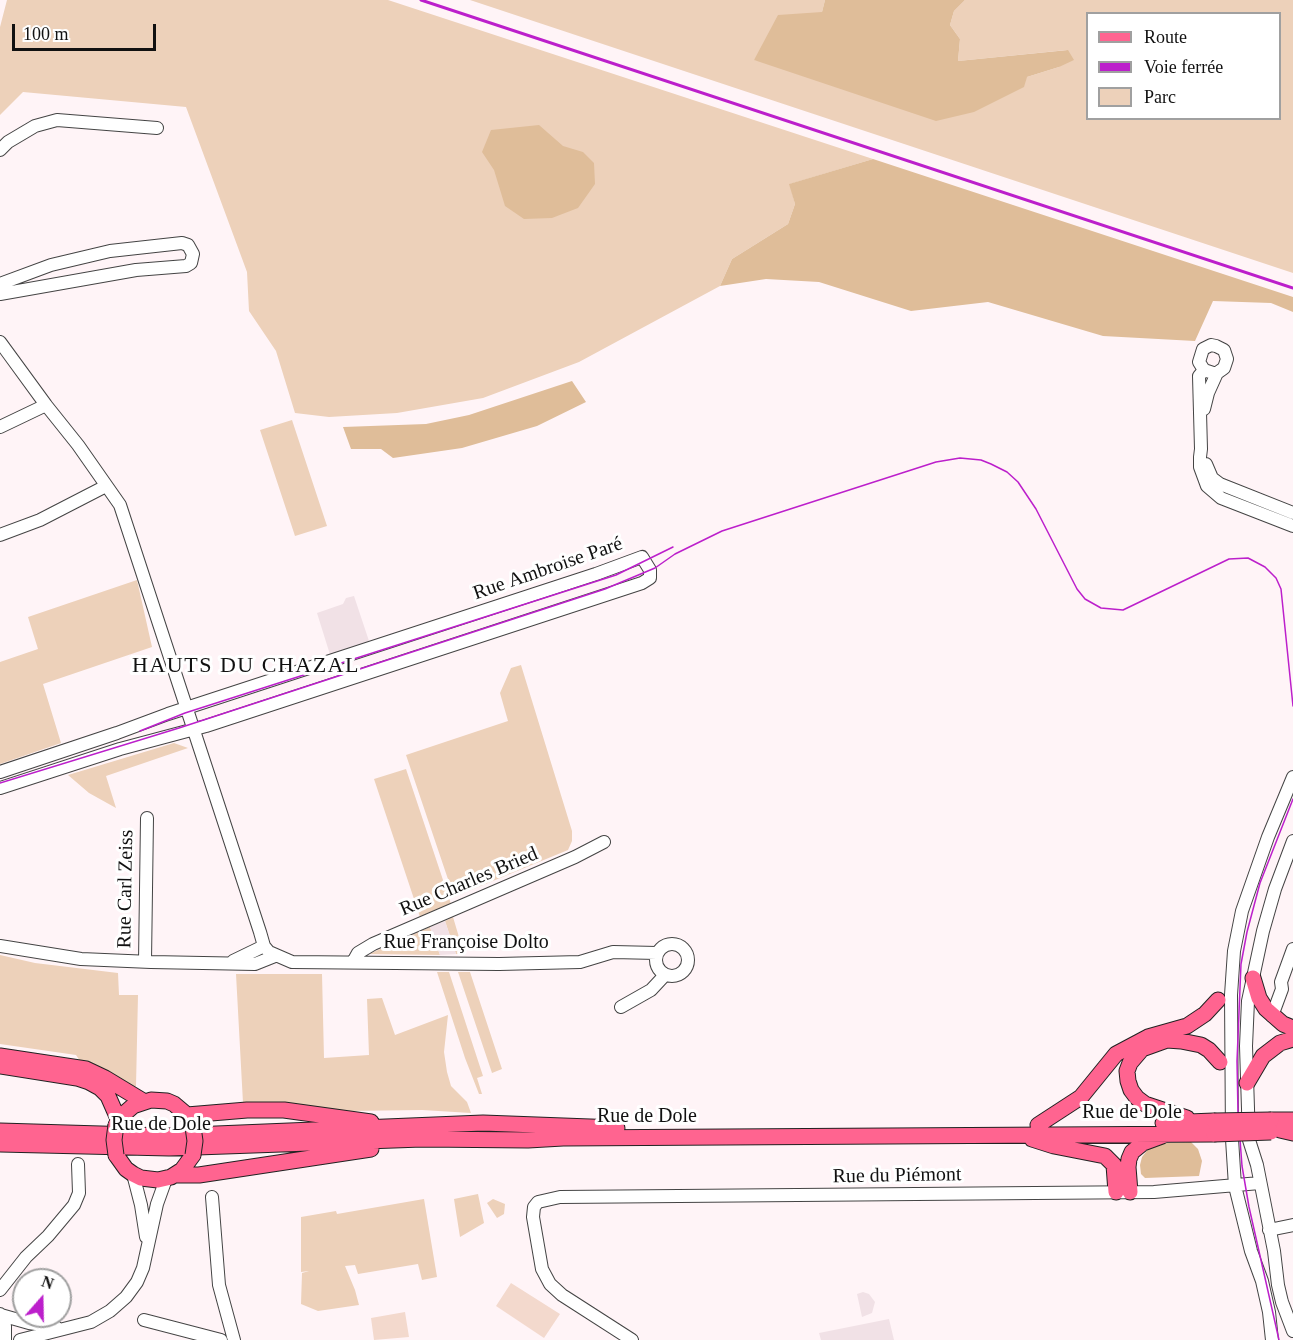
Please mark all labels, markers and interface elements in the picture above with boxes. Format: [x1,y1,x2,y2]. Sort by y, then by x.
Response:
scale bar [15,12,159,50]
legend [1086,12,1281,120]
text: 100 m [23,24,69,44]
text: Route [1144,27,1187,47]
text: Voie ferrée [1144,57,1223,77]
text: Parc [1144,87,1176,107]
street label: Rue Ambroise Paré [470,532,626,606]
district label: HAUTS DU CHAZAL [132,653,360,679]
street label: Rue Carl Zeiss [113,829,139,949]
street label: Rue Charles Bried [396,842,542,922]
street label: Rue Françoise Dolto [383,931,549,955]
street label: Rue de Dole [1082,1101,1182,1125]
street label: Rue de Dole [597,1105,697,1129]
street label: Rue de Dole [111,1113,211,1137]
street label: Rue du Piémont [832,1163,962,1189]
north arrow [12,1268,72,1328]
text: N [39,1273,56,1292]

